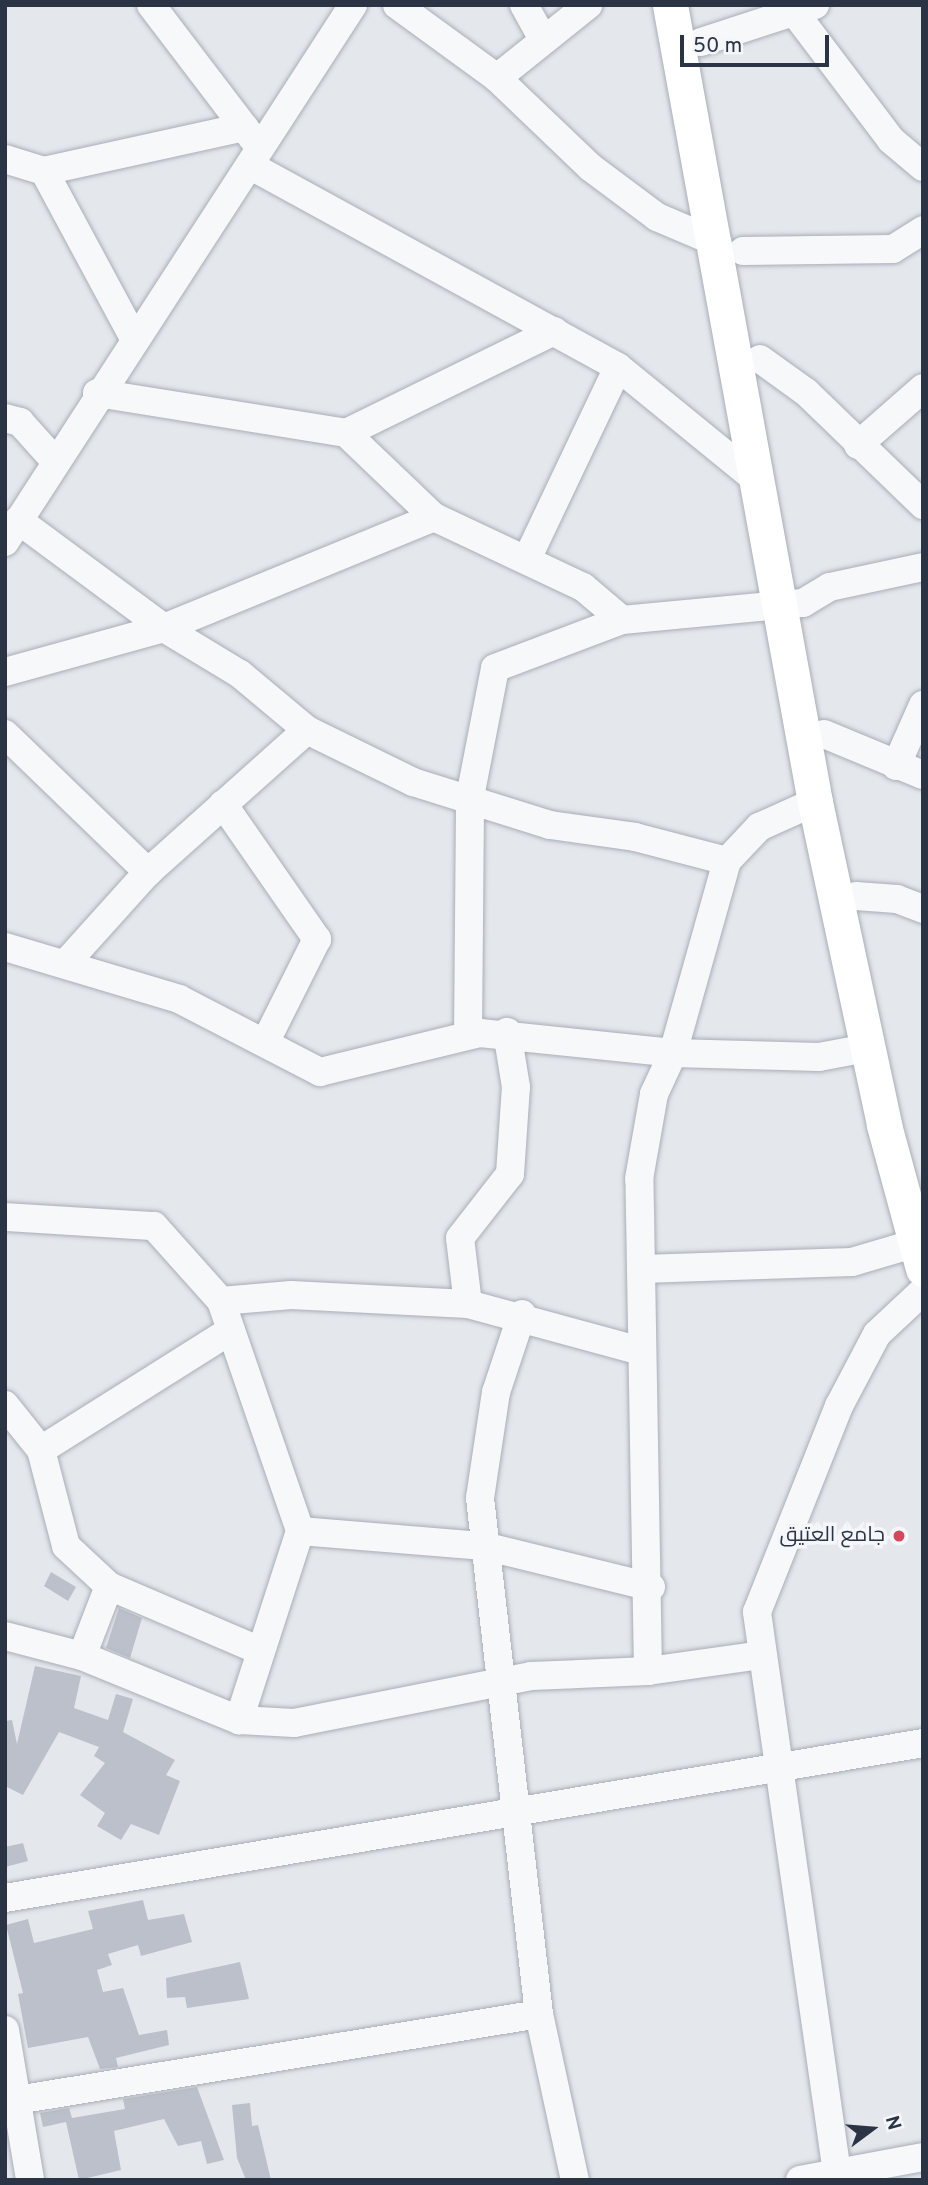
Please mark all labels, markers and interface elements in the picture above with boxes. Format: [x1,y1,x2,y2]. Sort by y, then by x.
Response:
scale bar [683,21,832,65]
text: 50 m [693,33,742,60]
place label: جامع العتيق [780,1523,885,1549]
marker: جامع العتيق [891,1528,907,1544]
north arrow [837,2094,907,2164]
text: N [879,2113,906,2133]

